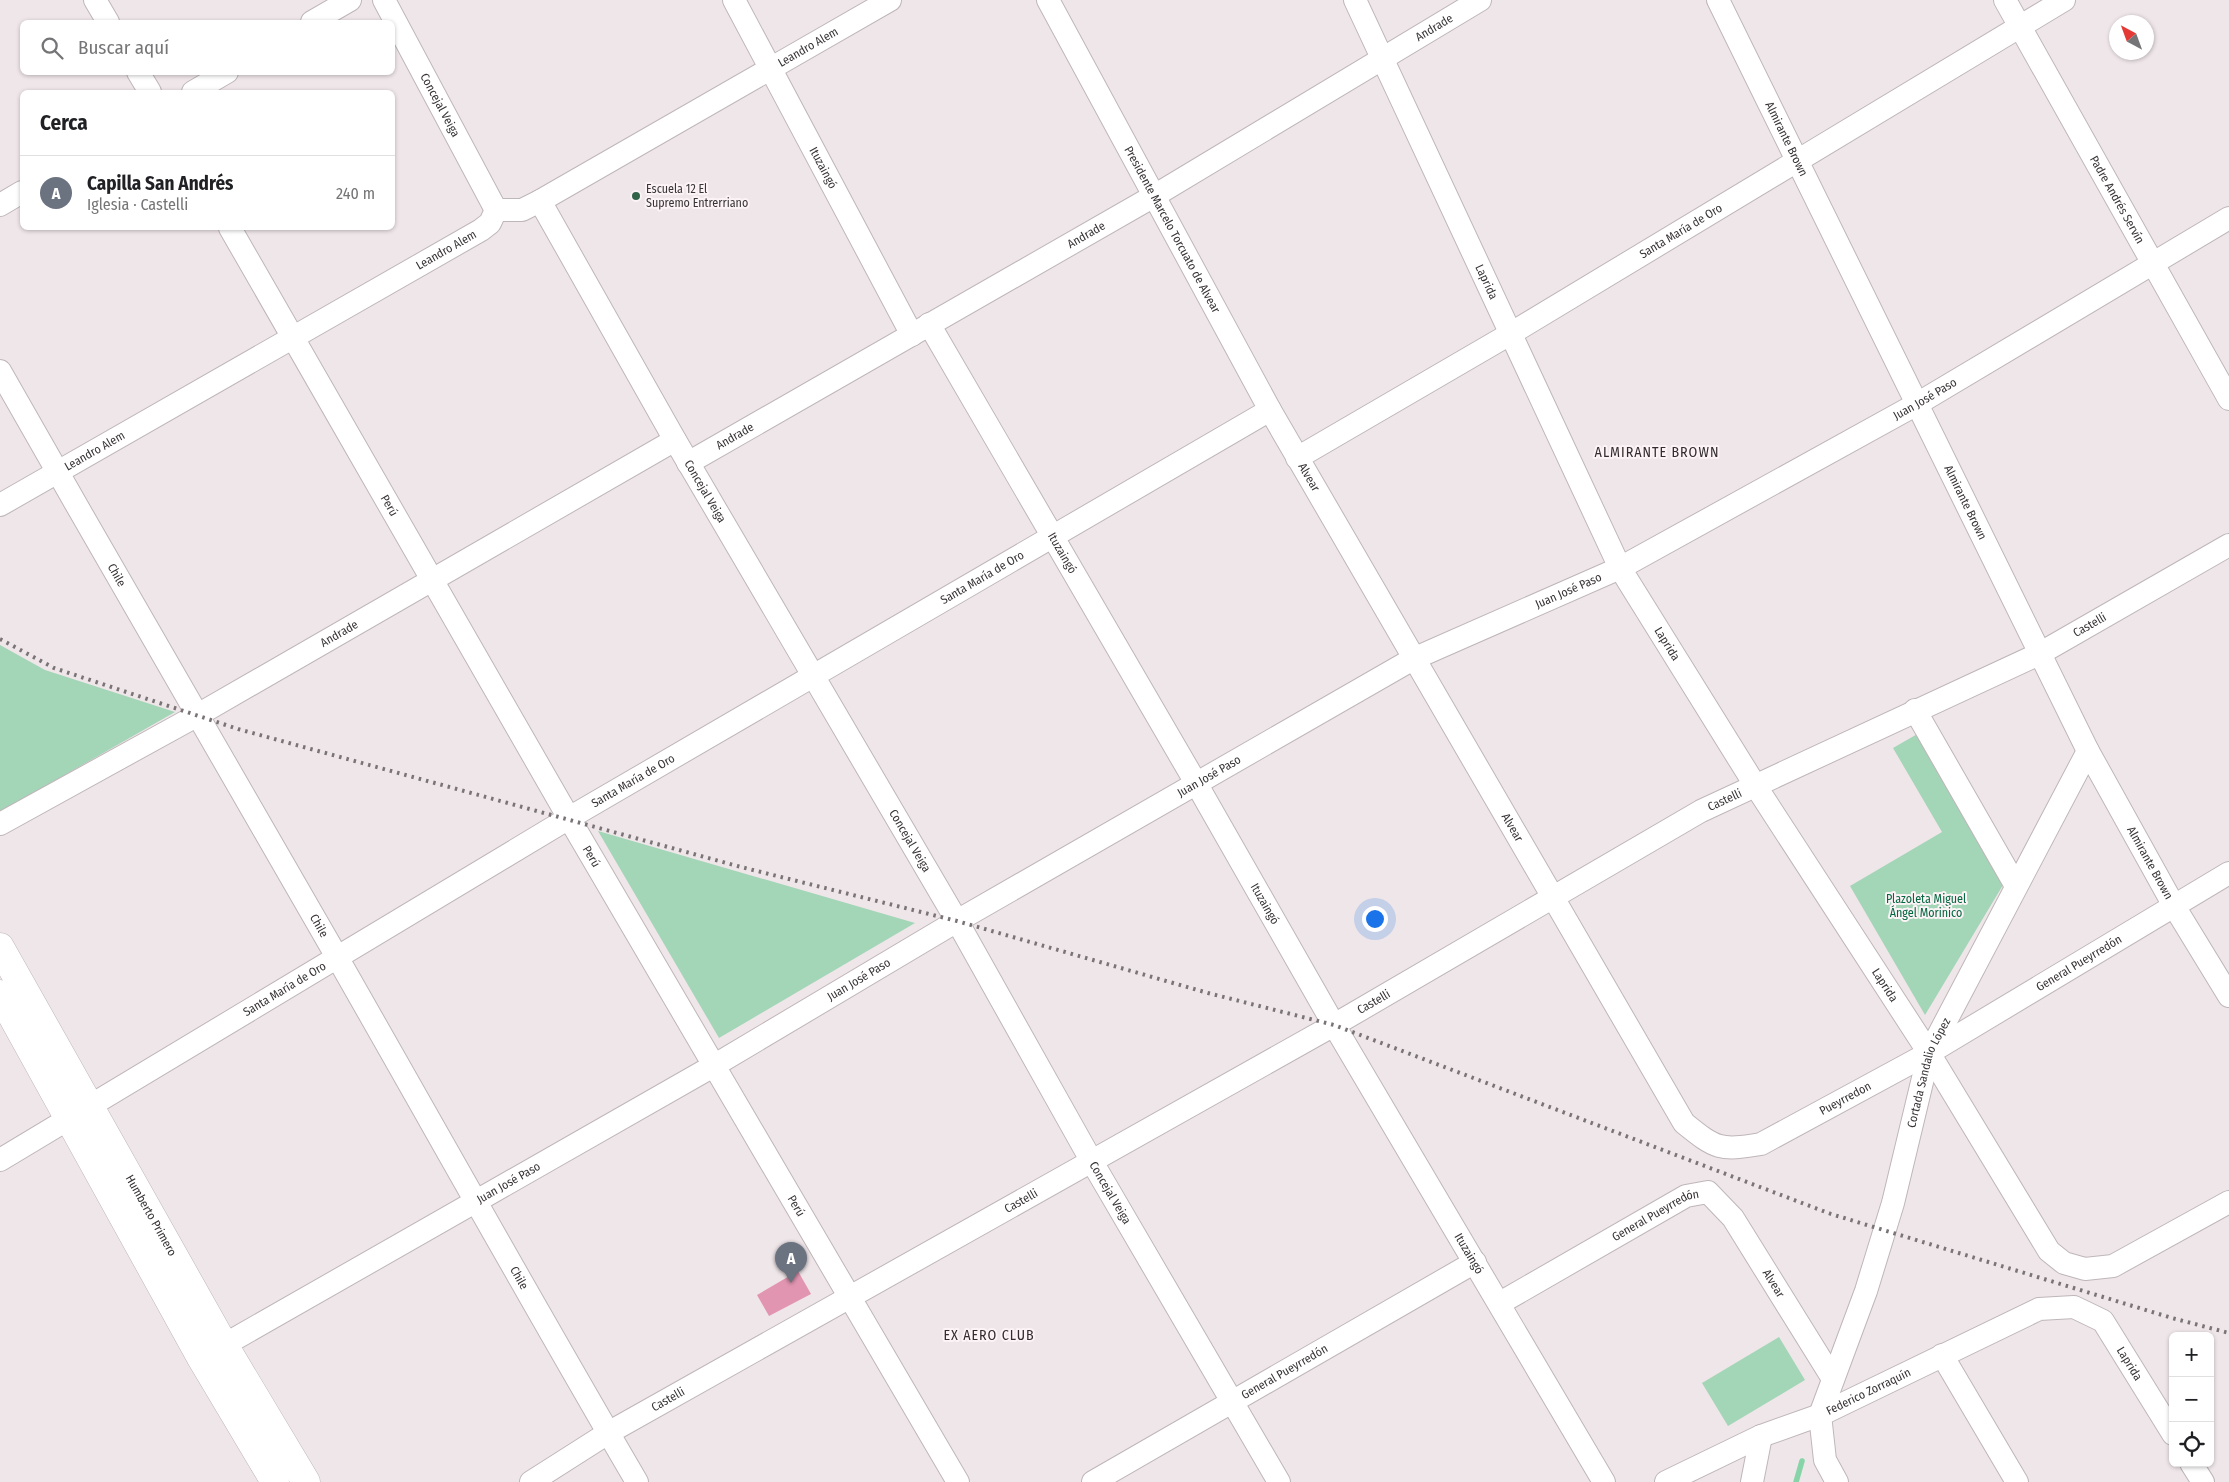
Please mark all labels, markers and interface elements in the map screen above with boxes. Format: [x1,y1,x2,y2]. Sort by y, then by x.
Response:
street label: Andrade [1413,11,1455,44]
north arrow [2109,15,2154,60]
search box [20,20,395,75]
street label: Leandro Alem [775,24,841,70]
icon: search [38,34,66,62]
text: Buscar aquí [78,36,169,59]
street label: Concejal Veiga [417,71,463,139]
street label: Almirante Brown [1762,99,1811,179]
text: Cerca [40,110,88,136]
street label: Presidente Marcelo Torcuato de Alvear [1121,144,1223,316]
street label: Ituzaingó [806,145,840,191]
street label: Padre Andrés Servín [2087,153,2147,246]
text: Capilla San Andrés [87,172,233,195]
place label: Escuela 12 El Supremo Entrerriano [646,182,748,210]
text: A [52,184,60,203]
text: 240 m [336,184,375,203]
marker: Escuela 12 El Supremo Entrerriano [630,190,642,202]
text: Iglesia · Castelli [87,195,188,214]
street label: Santa María de Oro [1637,201,1725,261]
street label: Andrade [1065,218,1108,251]
street label: Leandro Alem [414,227,479,273]
street label: Laprida [1472,262,1501,302]
street label: Juan José Paso [1891,375,1959,423]
street label: Andrade [714,420,756,452]
street label: Leandro Alem [62,428,127,474]
district label: ALMIRANTE BROWN [1595,444,1719,461]
street label: Concejal Veiga [681,457,729,525]
street label: Alvear [1295,460,1323,495]
street label: Almirante Brown [1941,463,1990,542]
street label: Perú [378,492,401,519]
street label: Ituzaingó [1045,530,1080,576]
street label: Santa María de Oro [938,548,1026,607]
street label: Chile [105,561,129,589]
street label: Juan José Paso [1533,570,1604,611]
street label: Castelli [2071,610,2109,640]
street label: Andrade [318,617,361,650]
street label: Laprida [1651,624,1683,663]
street label: Santa María de Oro [589,751,677,810]
street label: Juan José Paso [1175,752,1243,800]
street label: Castelli [1705,786,1744,814]
street label: Concejal Veiga [886,807,934,875]
street label: Alvear [1499,811,1527,845]
street label: Almirante Brown [2124,824,2176,902]
street label: Perú [580,843,603,870]
street label: Ituzaingó [1248,881,1282,927]
park label: Plazoleta Miguel Ángel Morinico [1886,892,1966,920]
your location [1362,906,1388,932]
street label: Chile [307,912,331,940]
street label: General Pueyrredón [2034,932,2124,994]
street label: Juan José Paso [825,955,893,1004]
street label: Santa María de Oro [241,959,328,1019]
street label: Laprida [1869,966,1901,1005]
street label: Castelli [1355,987,1393,1017]
street label: Cortada Sandalio López [1904,1015,1953,1129]
street label: Pueyrredon [1817,1079,1874,1118]
street label: Juan José Paso [474,1159,543,1206]
street label: Concejal Veiga [1086,1159,1134,1227]
street label: Humberto Primero [123,1172,179,1258]
street label: Castelli [1002,1186,1040,1216]
street label: General Pueyrredón [1609,1187,1700,1244]
street label: Perú [785,1193,808,1219]
street label: Ituzaingó [1452,1231,1486,1276]
pin: A [775,1242,807,1283]
street label: Chile [507,1264,531,1292]
street label: Alvear [1760,1267,1788,1301]
district label: EX AERO CLUB [943,1327,1035,1344]
map controls [2169,1332,2214,1467]
button: + [2169,1332,2214,1377]
street label: General Pueyrredón [1239,1341,1330,1402]
street label: Laprida [2114,1344,2145,1383]
street label: Federico Zorraquín [1824,1365,1913,1418]
button: − [2169,1377,2214,1422]
street label: Castelli [649,1384,687,1414]
button: locate [2169,1422,2214,1467]

